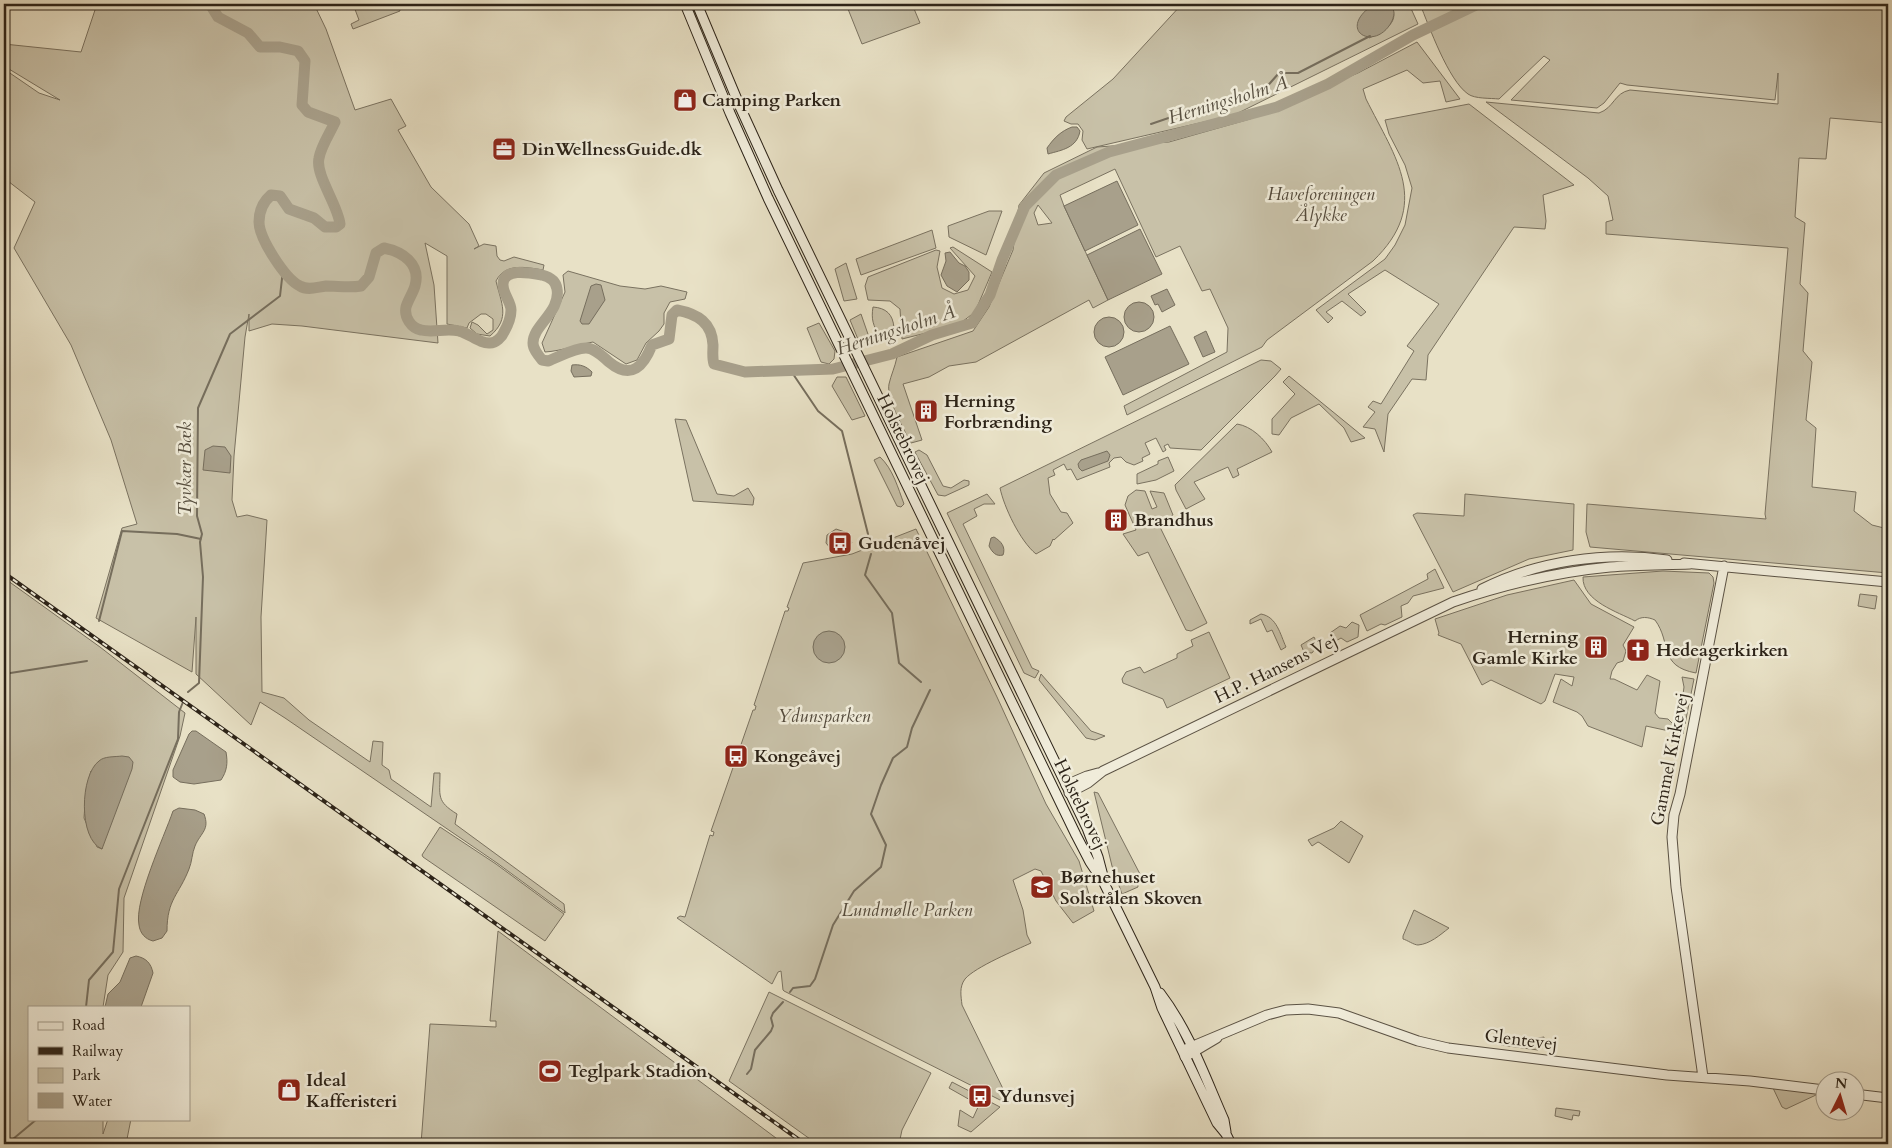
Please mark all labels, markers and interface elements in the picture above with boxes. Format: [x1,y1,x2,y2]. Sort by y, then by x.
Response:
water label: Herningsholm Å [1165,69,1291,131]
shop icon: Camping Parken [672,87,698,113]
place label: Camping Parken [702,88,842,113]
office icon: DinWellnessGuide.dk [491,136,517,162]
place label: DinWellnessGuide.dk [522,137,703,162]
park label: Haveforeningen Ålykke [1267,182,1375,228]
water label: Herningsholm Å [833,298,959,362]
place label: Herning Forbrænding [944,389,1052,435]
street label: Holstebrovej [870,390,936,488]
building icon: Herning Forbrænding [913,398,939,424]
water label: Tyvkær Bæk [172,421,198,516]
building icon: Brandhus [1103,507,1129,533]
place label: Brandhus [1134,508,1213,533]
bus stop icon: Gudenåvej [827,530,853,556]
place label: Gudenåvej [858,531,946,556]
place label: Herning Gamle Kirke [1472,625,1578,671]
street label: H.P. Hansens Vej [1210,628,1342,710]
building icon: Herning Gamle Kirke [1583,634,1609,660]
church icon: Hedeagerkirken [1625,637,1651,663]
place label: Hedeagerkirken [1656,638,1789,663]
street label: Gammel Kirkevej [1645,690,1695,828]
park label: Ydunsparken [778,704,871,729]
bus stop icon: Kongeåvej [723,743,749,769]
place label: Kongeåvej [754,744,841,769]
street label: Holstebrovej [1047,755,1113,853]
place label: Børnehuset Solstrålen Skoven [1060,865,1203,911]
school or university icon: Børnehuset Solstrålen Skoven [1029,874,1055,900]
park label: Lundmølle Parken [842,898,973,923]
legend [28,1006,190,1120]
text: Road [72,1015,105,1035]
street label: Glentevej [1483,1023,1559,1057]
text: Railway [72,1041,123,1061]
sports icon: Teglpark Stadion [537,1058,563,1084]
place label: Teglpark Stadion [568,1059,708,1084]
text: Park [72,1065,101,1085]
place label: Ideal Kafferisteri [306,1068,397,1114]
north arrow [1814,1070,1864,1120]
text: N [1834,1074,1848,1094]
shop icon: Ideal Kafferisteri [276,1077,302,1103]
bus stop icon: Ydunsvej [967,1083,993,1109]
place label: Ydunsvej [998,1084,1075,1109]
text: Water [71,1091,113,1111]

